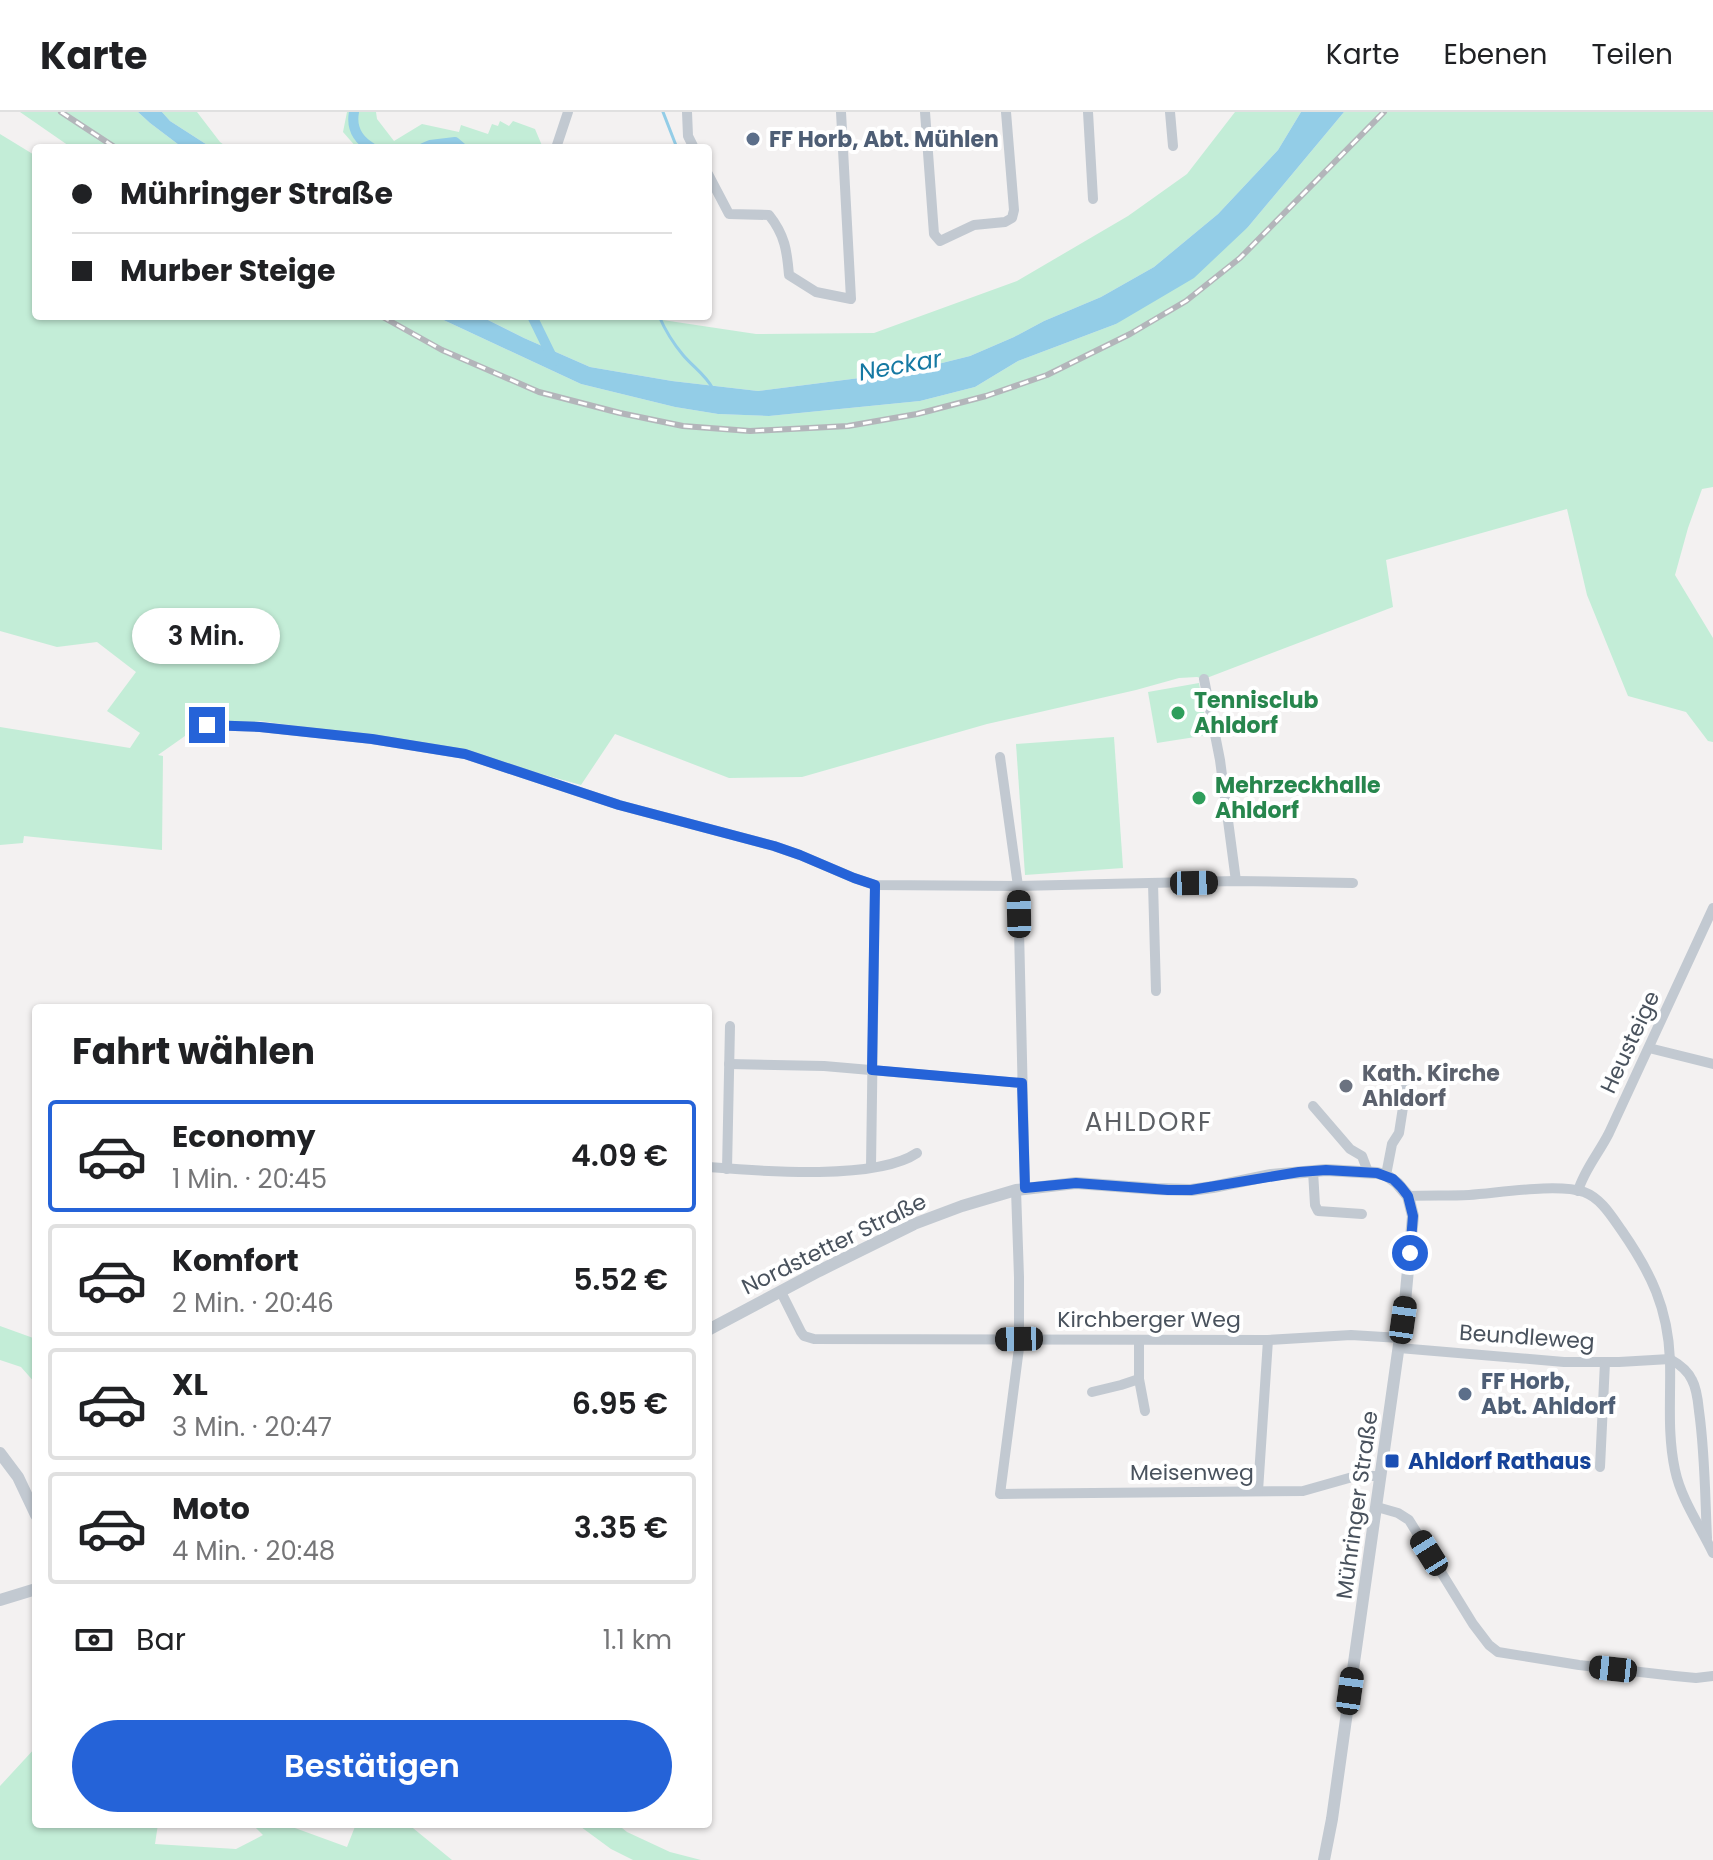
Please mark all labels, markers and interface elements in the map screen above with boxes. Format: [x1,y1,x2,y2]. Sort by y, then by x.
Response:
text: Karte [40,29,147,82]
text: Karte [1326,35,1400,74]
text: Ebenen [1444,35,1547,74]
text: Teilen [1591,35,1673,74]
place label: FF Horb, Abt. Mühlen [769,124,999,155]
marker: FF Horb, Abt. Mühlen [744,130,762,148]
text: Mühringer Straße [120,172,393,215]
text: Murber Steige [120,249,335,292]
water label: Neckar [856,341,945,389]
callout: 3 Min. [133,609,281,665]
text: 3 Min. [168,618,244,654]
place label: Tennisclub Ahldorf [1194,685,1319,741]
marker: Tennisclub Ahldorf [1169,704,1187,722]
route end [189,707,225,743]
place label: Mehrzeckhalle Ahldorf [1215,770,1381,826]
marker: Mehrzeckhalle Ahldorf [1190,789,1208,807]
car [1170,871,1218,895]
car [1007,890,1031,938]
street label: Heusteige [1593,986,1667,1098]
text: Fahrt wählen [72,1026,315,1077]
place label: Kath. Kirche Ahldorf [1362,1058,1500,1114]
marker: Kath. Kirche Ahldorf [1337,1077,1355,1095]
district label: AHLDORF [1085,1104,1213,1140]
text: Economy [172,1115,316,1158]
icon: car [76,1120,148,1192]
text: 4.09 € [571,1134,668,1177]
text: 1 Min. · 20:45 [172,1161,327,1197]
street label: Nordstetter Straße [736,1186,932,1302]
route start [1392,1235,1428,1271]
text: Komfort [172,1239,299,1282]
icon: car [76,1244,148,1316]
text: 5.52 € [573,1258,668,1301]
text: 2 Min. · 20:46 [172,1285,334,1321]
car [1388,1295,1418,1345]
street label: Kirchberger Weg [1057,1304,1241,1335]
street label: Beundleweg [1458,1317,1596,1357]
car [995,1327,1043,1351]
text: XL [172,1363,208,1406]
place label: FF Horb, Abt. Ahldorf [1481,1366,1616,1422]
icon: car [76,1368,148,1440]
text: 6.95 € [572,1382,668,1425]
marker: FF Horb, Abt. Ahldorf [1456,1385,1474,1403]
text: 3 Min. · 20:47 [172,1409,332,1445]
street label: Mühringer Straße [1328,1409,1386,1601]
place label: Ahldorf Rathaus [1408,1446,1592,1477]
marker: Ahldorf Rathaus [1383,1452,1401,1470]
street label: Meisenweg [1130,1457,1254,1488]
text: Moto [172,1487,250,1530]
icon: car [76,1492,148,1564]
text: 3.35 € [574,1506,668,1549]
car [1406,1526,1452,1580]
text: 4 Min. · 20:48 [172,1533,335,1569]
icon: cash [72,1618,116,1662]
text: Bar [136,1618,186,1661]
text: 1.1 km [603,1622,672,1658]
car [1588,1655,1638,1683]
car [1335,1666,1365,1716]
button: Bestätigen [72,1720,672,1812]

